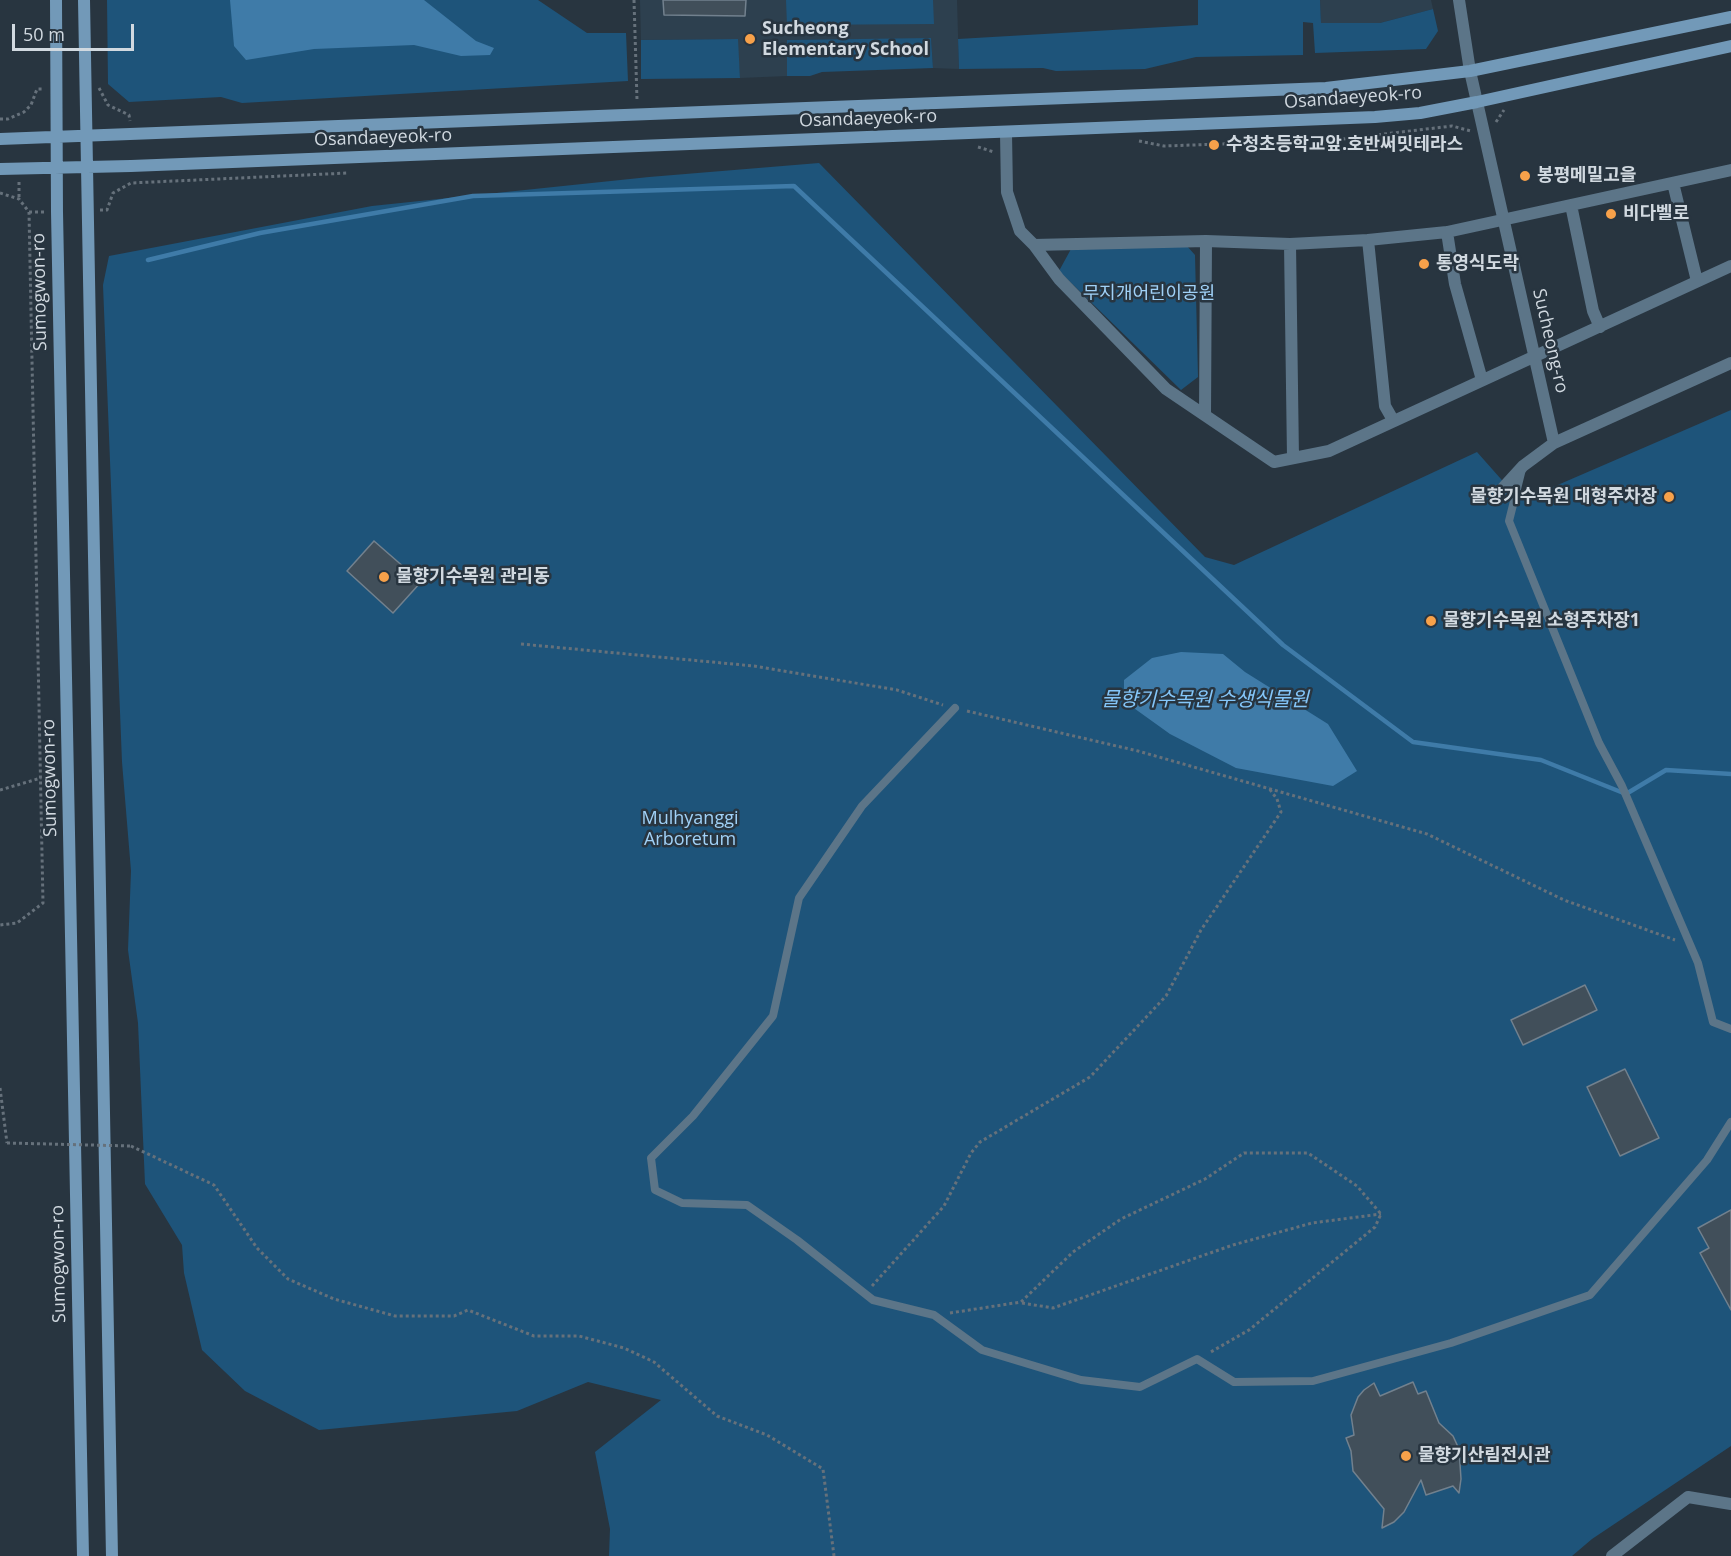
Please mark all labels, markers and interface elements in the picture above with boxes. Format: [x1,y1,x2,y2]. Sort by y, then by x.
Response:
scale bar [15,12,136,50]
place label: Sucheong Elementary School [762,18,929,60]
text: 50 m [23,22,65,46]
marker: Sucheong Elementary School [743,32,757,46]
street label: Osandaeyeok-ro [1283,82,1423,114]
street label: Osandaeyeok-ro [799,106,937,132]
street label: Osandaeyeok-ro [314,125,452,151]
place label: 수청초등학교앞.호반써밋테라스 [1226,134,1463,156]
marker: 수청초등학교앞.호반써밋테라스 [1207,138,1221,152]
place label: 봉평메밀고을 [1537,165,1636,187]
marker: 봉평메밀고을 [1518,169,1532,183]
place label: 비다벨로 [1623,203,1689,225]
marker: 비다벨로 [1604,207,1618,221]
street label: Sumogwon-ro [28,233,52,351]
place label: 통영식도락 [1436,253,1519,275]
marker: 통영식도락 [1417,257,1431,271]
park label: 무지개어린이공원 [1083,283,1215,305]
street label: Sucheong-ro [1528,287,1572,395]
place label: 물향기수목원 대형주차장 [1470,486,1657,508]
marker: 물향기수목원 대형주차장 [1662,490,1676,504]
place label: 물향기수목원 관리동 [396,566,550,588]
marker: 물향기수목원 관리동 [377,570,391,584]
place label: 물향기수목원 소형주차장1 [1443,610,1640,632]
marker: 물향기수목원 소형주차장1 [1424,614,1438,628]
water label: 물향기수목원 수생식물원 [1101,688,1309,712]
street label: Sumogwon-ro [38,719,62,837]
park label: Mulhyanggi Arboretum [642,808,738,850]
street label: Sumogwon-ro [47,1205,71,1323]
place label: 물향기산림전시관 [1418,1445,1550,1467]
marker: 물향기산림전시관 [1399,1449,1413,1463]

